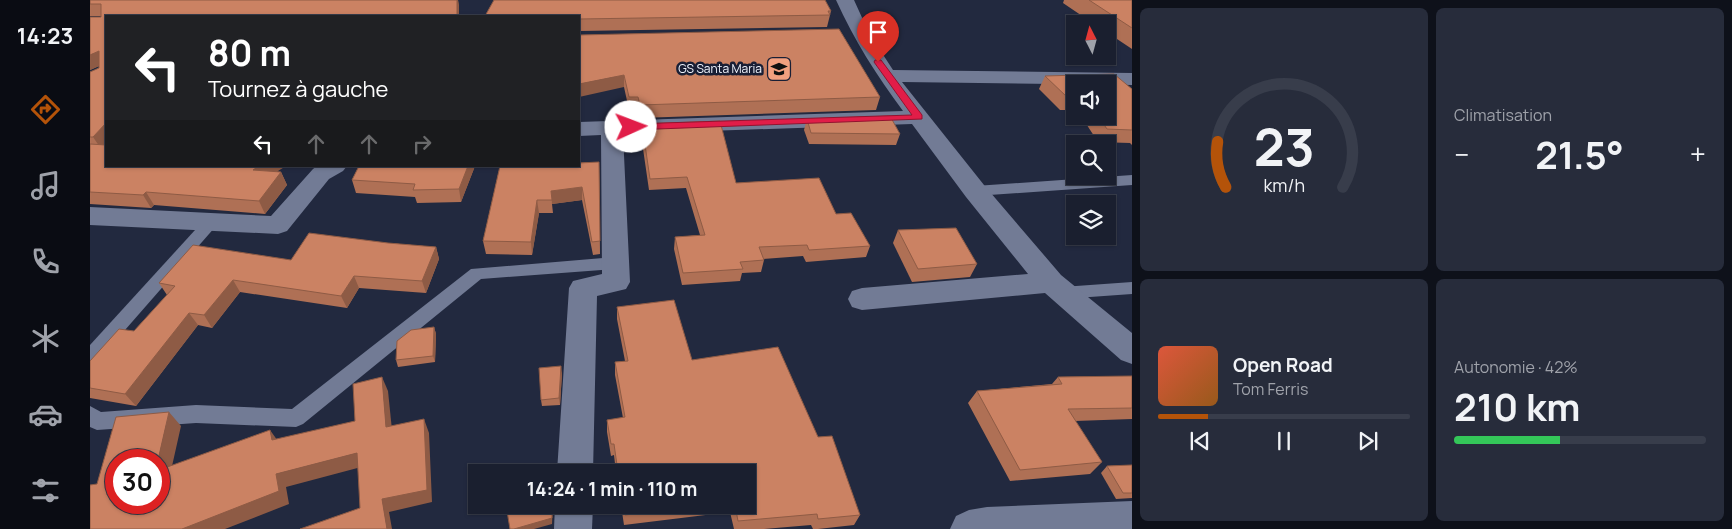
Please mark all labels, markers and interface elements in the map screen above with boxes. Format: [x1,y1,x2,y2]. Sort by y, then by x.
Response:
pin [857,11,899,62]
north arrow [1066,15,1116,65]
map controls [1066,15,1116,245]
icon: arrive [864,18,892,46]
text: 14:23 [17,21,73,51]
text: 80 m [208,29,291,77]
icon: left [125,35,190,100]
school or university icon: GS Santa Maria [766,56,792,82]
place label: GS Santa Maria [678,60,762,77]
text: Tournez à gauche [208,74,388,104]
button: sound [1066,75,1116,125]
icon: directions [28,92,63,127]
position arrow [604,100,656,152]
text: Climatisation [1454,104,1552,126]
text: 23 [1253,111,1315,182]
text: 21.5° [1535,128,1624,180]
icon: left [249,130,277,158]
icon: ahead [302,130,330,158]
icon: ahead [355,130,383,158]
icon: right [408,130,436,158]
button: search [1066,135,1116,185]
text: − [1454,135,1469,173]
text: + [1690,135,1706,173]
icon: music [28,168,63,203]
text: km/h [1263,173,1305,197]
button: layers [1066,195,1116,245]
icon: phone [28,244,63,279]
icon: climate [28,321,63,356]
text: Open Road [1233,352,1333,378]
text: Autonomie · 42% [1454,356,1578,378]
text: Tom Ferris [1233,378,1308,400]
text: 210 km [1454,380,1580,432]
icon: car [28,397,63,432]
icon: previous [1186,427,1214,455]
icon: pause [1270,427,1298,455]
icon: next [1354,427,1382,455]
speed limit sign: 30 [105,449,170,514]
icon: filters [28,473,63,508]
text: 14:24 · 1 min · 110 m [527,476,697,502]

